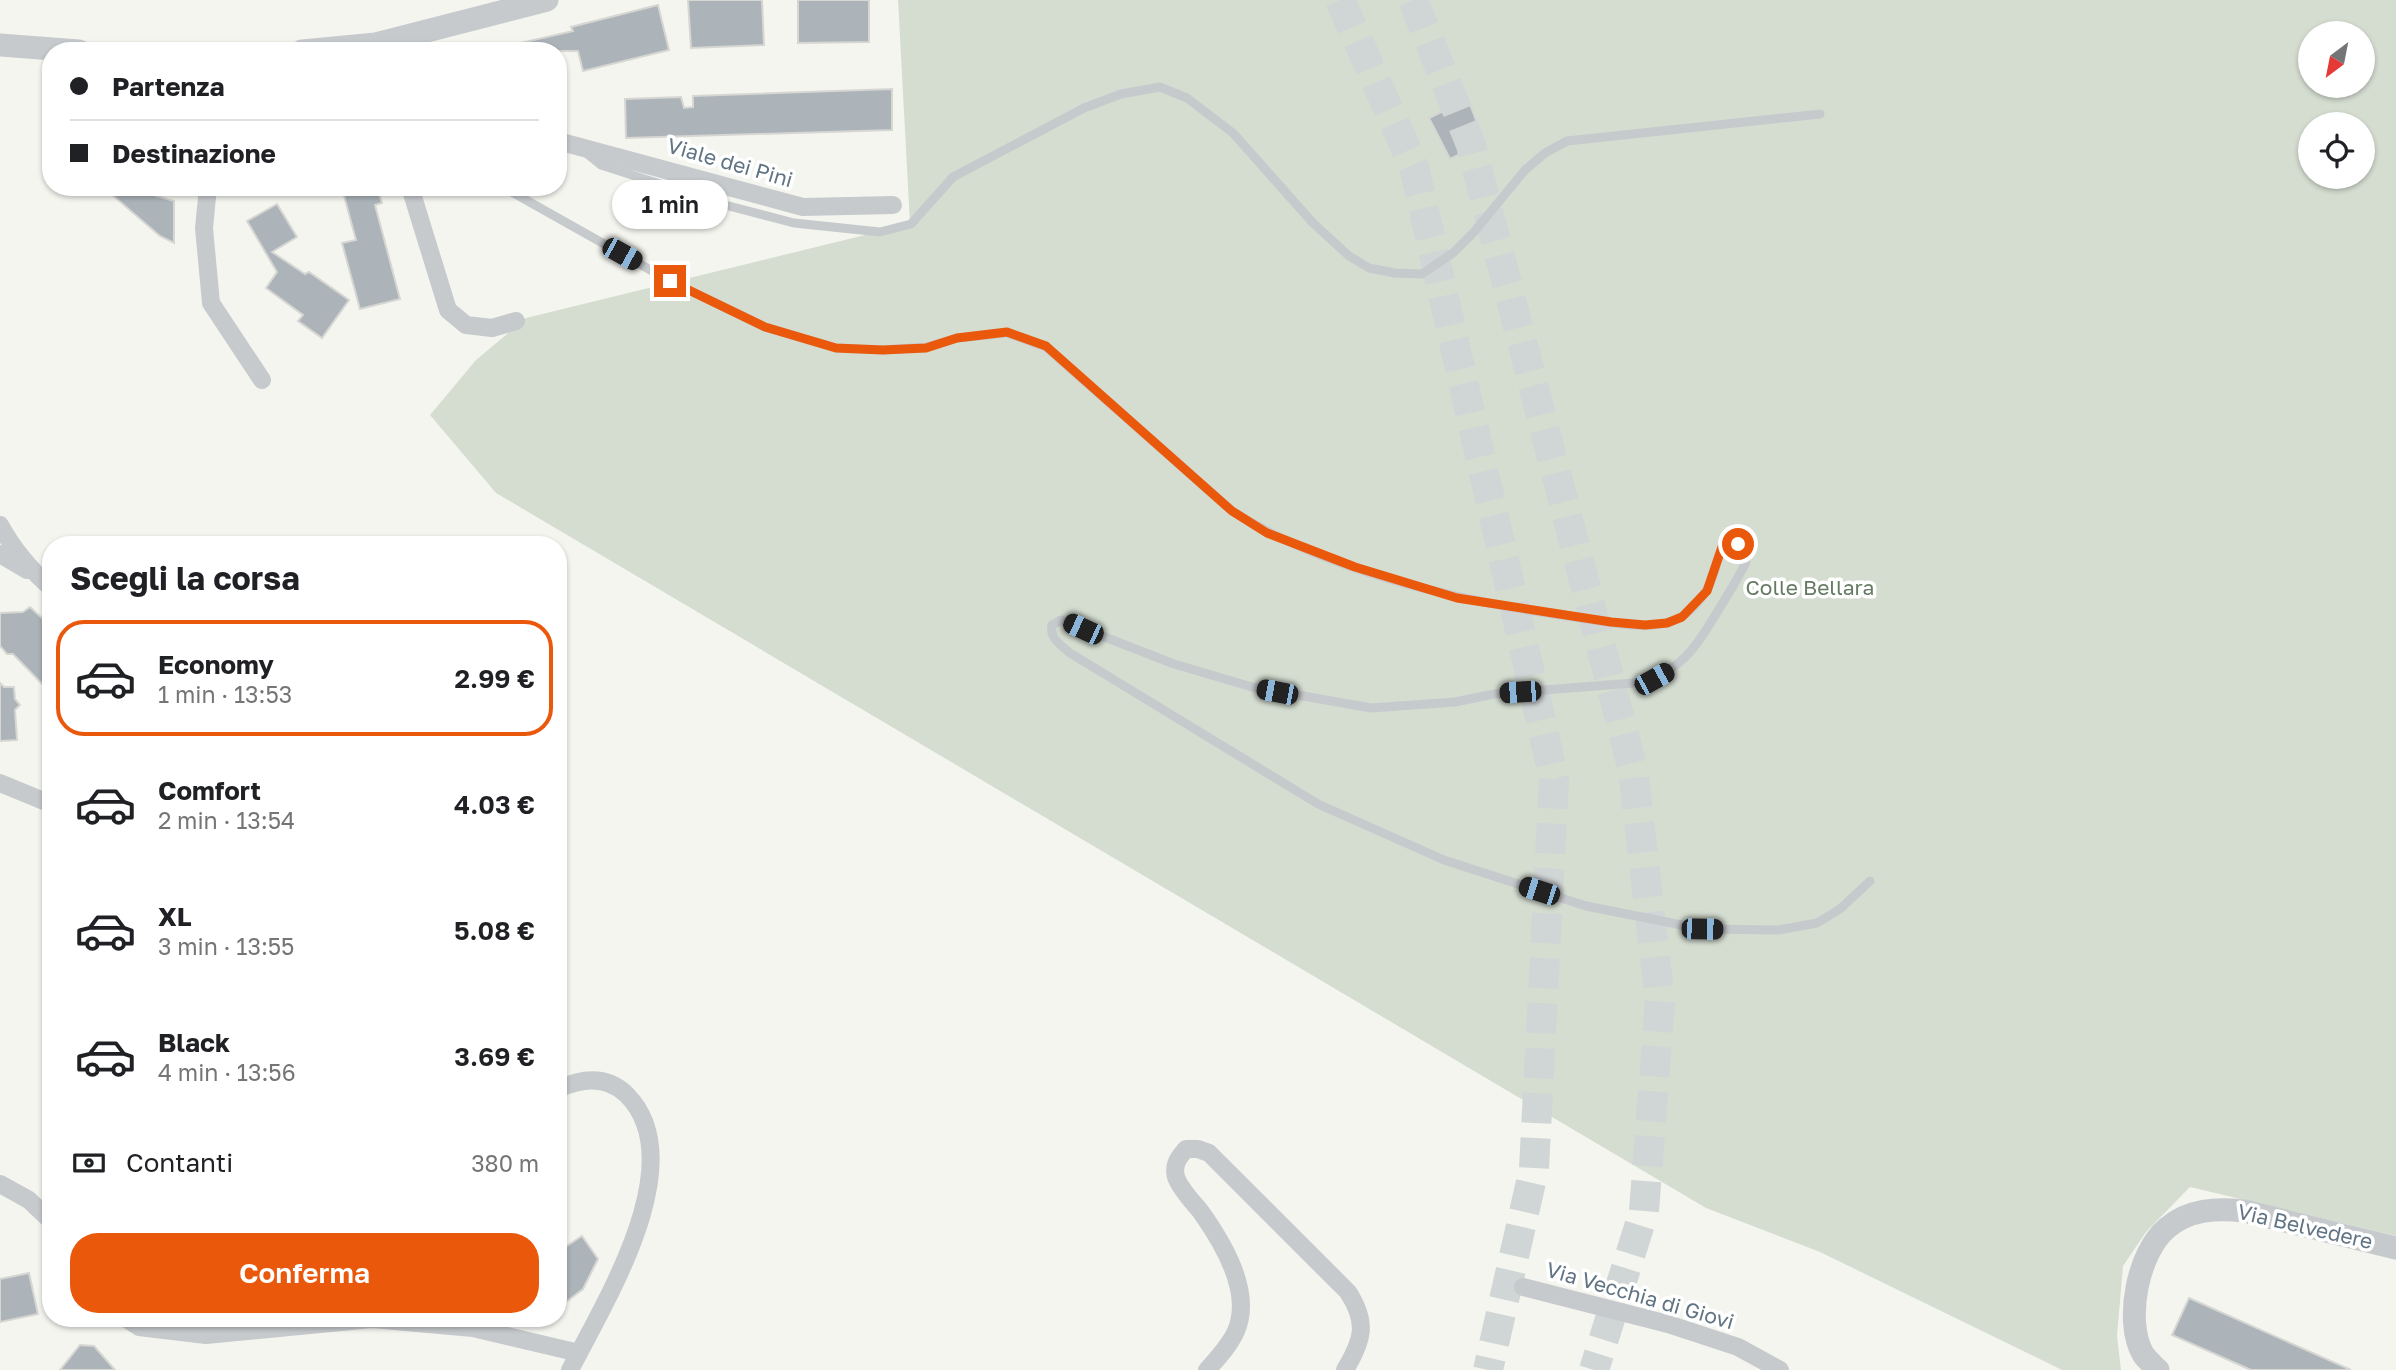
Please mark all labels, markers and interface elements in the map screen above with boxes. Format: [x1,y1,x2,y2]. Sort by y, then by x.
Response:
north arrow [2298,21,2375,98]
map controls [2298,21,2375,189]
text: Partenza [112,71,225,102]
button: locate [2298,112,2375,189]
street label: Viale dei Pini [664,132,796,192]
text: Destinazione [112,138,276,169]
callout: 1 min [612,180,728,229]
text: 1 min [641,190,699,218]
car [599,235,646,273]
route end [654,265,686,297]
route start [1722,528,1754,560]
text: Scegli la corsa [70,559,300,597]
park label: Colle Bellara [1746,574,1874,600]
car [1060,611,1107,647]
icon: car [74,647,137,710]
text: Economy [158,649,274,680]
car [1631,660,1678,698]
text: 2.99 € [455,663,535,694]
car [1255,678,1300,706]
text: 1 min · 13:53 [158,680,292,708]
car [1499,680,1542,704]
icon: car [74,773,137,836]
text: Comfort [158,775,261,806]
text: 4.03 € [454,789,535,820]
text: 2 min · 13:54 [158,806,295,834]
car [1516,875,1563,907]
icon: car [74,899,137,962]
text: XL [158,901,192,932]
text: 5.08 € [454,915,535,946]
car [1681,918,1724,940]
text: 3 min · 13:55 [158,932,294,960]
icon: car [74,1025,137,1088]
text: Black [158,1027,230,1058]
text: 3.69 € [454,1041,535,1072]
text: 4 min · 13:56 [158,1058,296,1086]
icon: cash [70,1144,108,1182]
text: Contanti [126,1147,233,1178]
text: 380 m [471,1149,539,1177]
street label: Via Belvedere [2235,1198,2375,1254]
button: Conferma [70,1233,539,1313]
street label: Via Vecchia di Giovi [1543,1256,1737,1334]

